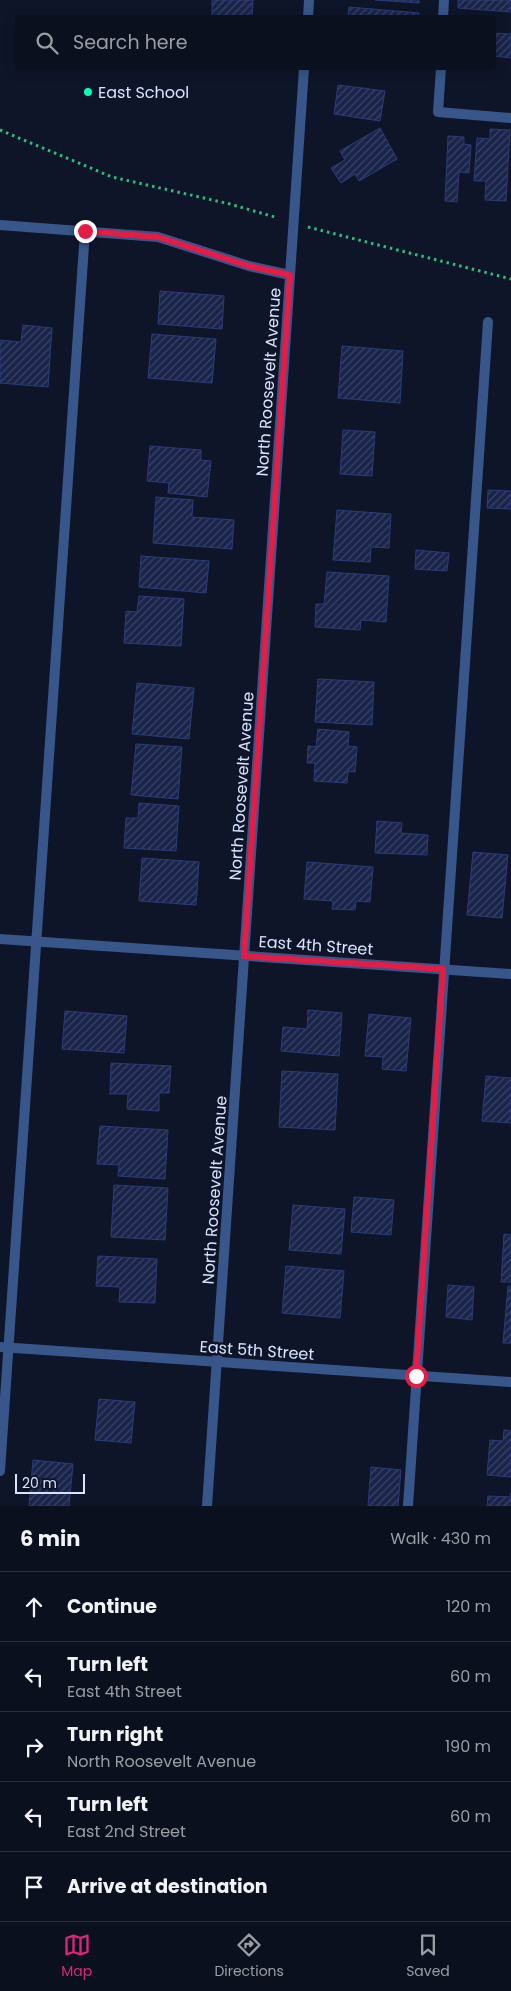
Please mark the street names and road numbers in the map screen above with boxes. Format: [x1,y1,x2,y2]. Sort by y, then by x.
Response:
street label: North Roosevelt Avenue [250,287,287,477]
street label: North Roosevelt Avenue [223,691,260,881]
street label: East 4th Street [258,930,374,961]
street label: North Roosevelt Avenue [196,1095,233,1285]
street label: East 5th Street [199,1335,315,1366]

